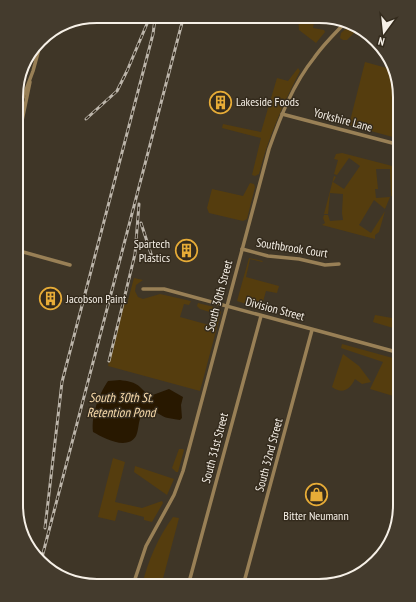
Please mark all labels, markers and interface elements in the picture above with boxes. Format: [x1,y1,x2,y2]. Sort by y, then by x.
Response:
north arrow [364,12,404,52]
text: N [377,34,386,49]
building icon: Lakeside Foods [208,89,234,115]
place label: Lakeside Foods [236,94,299,109]
street label: Yorkshire Lane [312,104,374,135]
street label: Southbrook Court [255,234,330,261]
place label: Spartech Plastics [134,236,170,265]
building icon: Spartech Plastics [173,238,199,264]
street label: South 30th Street [202,258,235,333]
building icon: Jacobson Paint [38,286,64,312]
place label: Jacobson Paint [65,291,127,306]
street label: Division Street [244,293,307,324]
water label: South 30th St. Retention Pond [87,389,158,421]
street label: South 31st Street [198,410,231,485]
street label: South 32nd Street [252,416,286,493]
shop icon: Bitter Neumann [303,482,329,508]
place label: Bitter Neumann [283,508,349,523]

